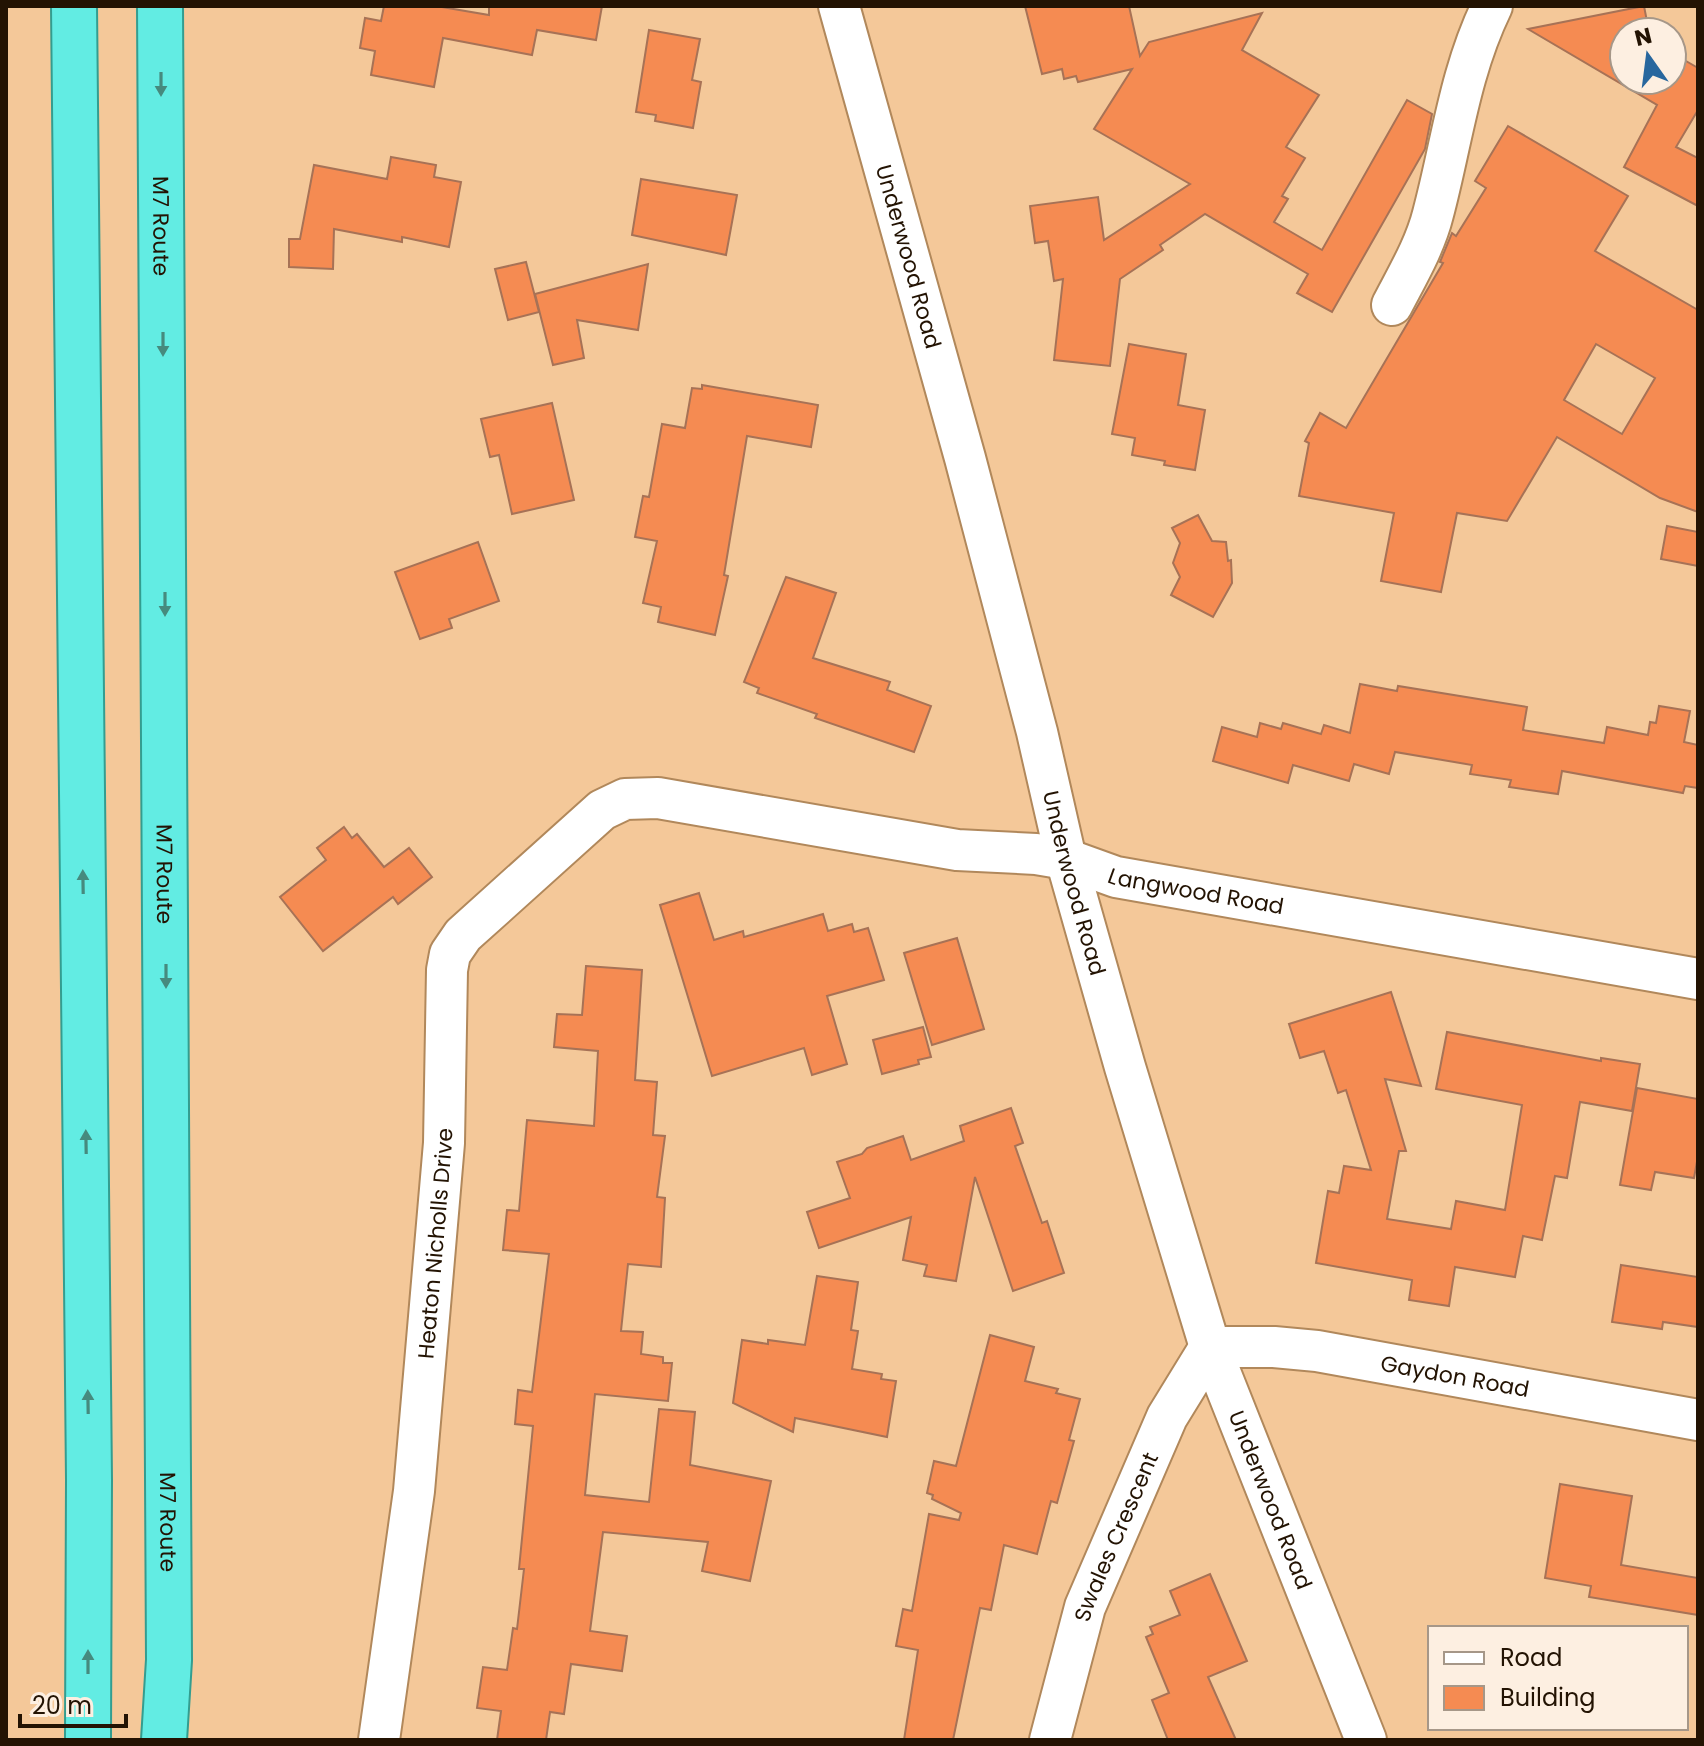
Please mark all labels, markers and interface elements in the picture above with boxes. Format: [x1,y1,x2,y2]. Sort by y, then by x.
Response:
north arrow [1608,16,1688,96]
text: N [1632,20,1655,54]
one-way arrow [155,72,167,97]
street label: Underwood Road [868,161,949,352]
street label: M7 Route [145,176,176,276]
one-way arrow [157,332,169,357]
one-way arrow [158,592,171,617]
street label: Underwood Road [1035,788,1113,979]
street label: M7 Route [148,824,180,924]
street label: Langwood Road [1104,860,1286,922]
one-way arrow [77,869,89,894]
one-way arrow [160,964,172,989]
street label: Heaton Nicholls Drive [410,1128,460,1360]
one-way arrow [79,1129,92,1154]
street label: Gaydon Road [1378,1348,1532,1405]
one-way arrow [82,1389,94,1414]
street label: Underwood Road [1221,1406,1320,1594]
street label: Swales Crescent [1067,1447,1166,1625]
street label: M7 Route [152,1472,184,1572]
legend [1428,1626,1688,1730]
text: Road [1500,1641,1562,1674]
one-way arrow [82,1649,94,1674]
scale bar [20,1678,126,1728]
text: Building [1500,1681,1596,1714]
text: 20 m [32,1689,92,1722]

